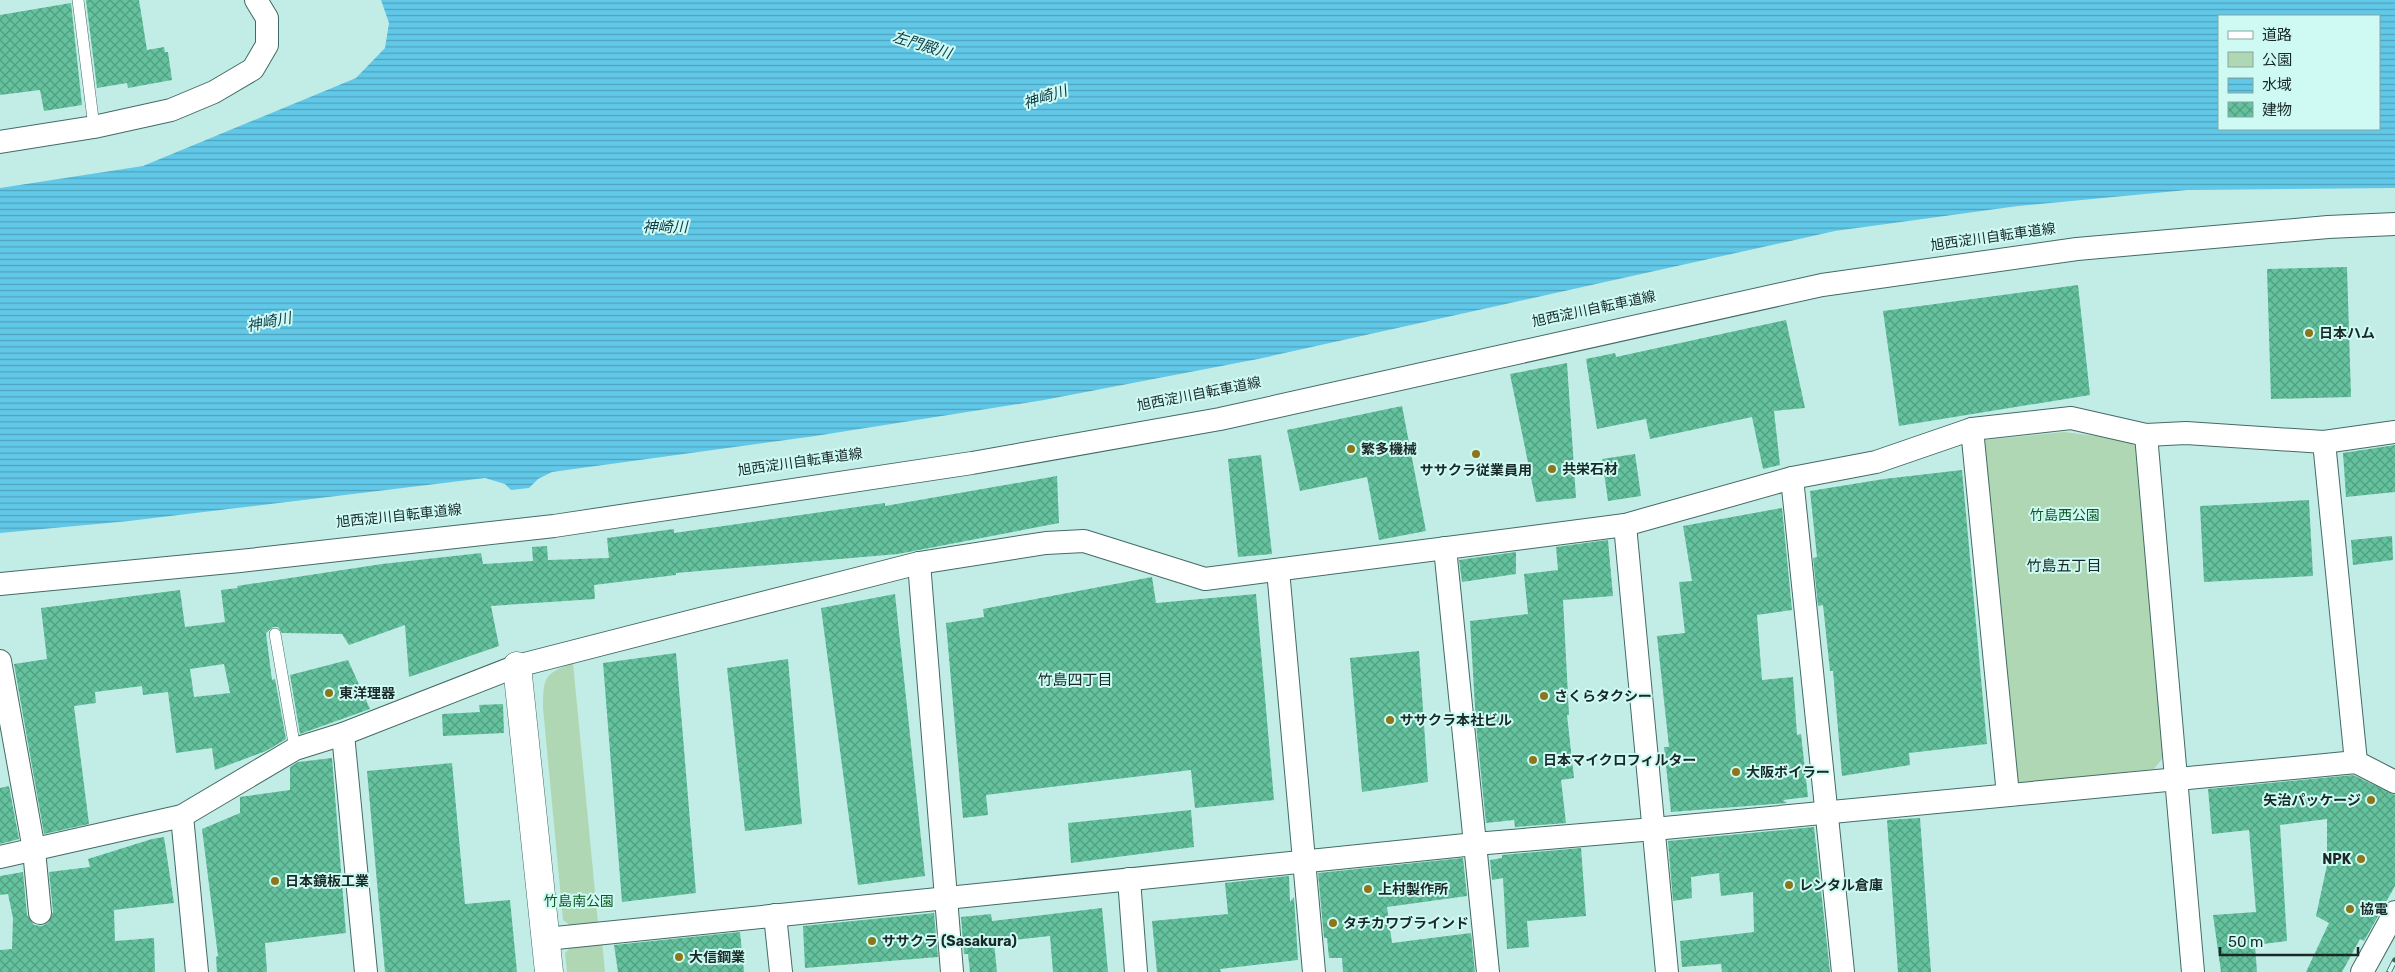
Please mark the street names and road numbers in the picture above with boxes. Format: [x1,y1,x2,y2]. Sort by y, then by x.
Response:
street label: 旭西淀川自転車道線 [1929,220,2057,254]
street label: 旭西淀川自転車道線 [1531,288,1657,330]
street label: 旭西淀川自転車道線 [1136,374,1262,414]
street label: 旭西淀川自転車道線 [736,445,864,479]
street label: 旭西淀川自転車道線 [335,501,463,531]

